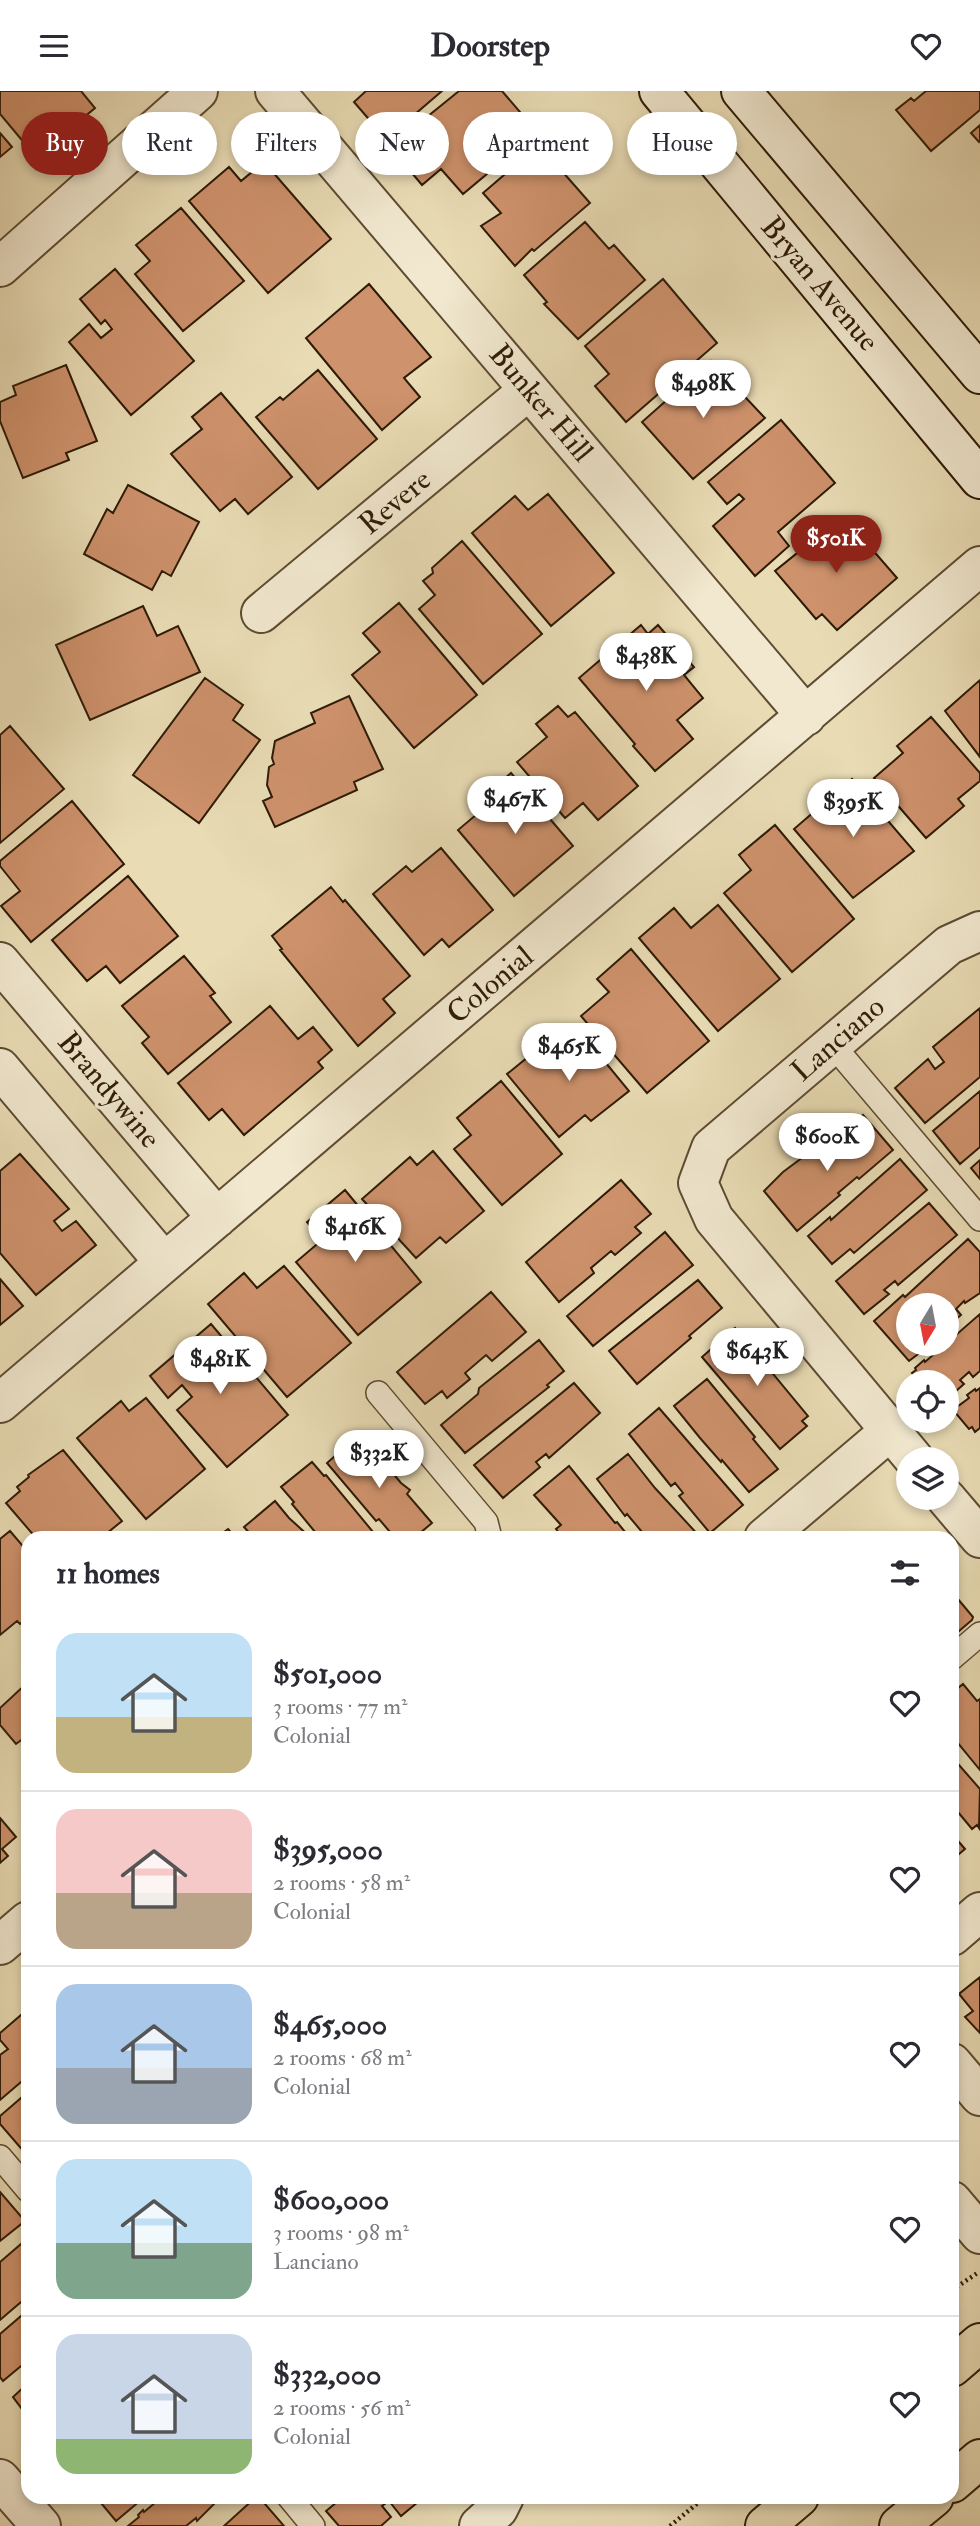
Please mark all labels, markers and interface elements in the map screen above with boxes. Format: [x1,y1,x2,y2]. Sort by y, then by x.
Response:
text: Doorstep [430,26,550,66]
icon: menu [35,27,73,65]
icon: heart [907,27,945,65]
chip: Buy [21,112,108,175]
chip: Rent [122,112,217,175]
chip: Filters [231,112,341,175]
chip: New [355,112,449,175]
chip: Apartment [463,112,613,175]
chip: House [627,112,737,175]
street label: Bryan Avenue [753,209,887,359]
street label: Bunker Hill [481,337,601,470]
pin: $498K [654,361,752,420]
text: $498K [671,368,735,397]
street label: Revere [351,461,439,543]
pin: $501K [787,515,885,575]
text: $501K [807,523,865,552]
pin: $438K [597,633,695,693]
text: $438K [615,641,677,670]
pin: $467K [466,777,564,836]
pin: $395K [804,779,902,839]
text: $467K [483,784,547,813]
text: $395K [823,787,883,816]
street label: Colonial [439,938,541,1032]
street label: Lanciano [784,988,892,1090]
pin: $465K [520,1023,618,1083]
street label: Brandywine [50,1024,168,1156]
text: $465K [537,1031,601,1060]
pin: $600K [778,1114,876,1173]
text: $600K [795,1121,859,1150]
pin: $416K [306,1205,404,1264]
text: $416K [324,1212,386,1241]
north arrow [896,1293,959,1356]
map controls [896,1293,959,1510]
pin: $643K [708,1329,806,1388]
text: $643K [726,1336,788,1365]
pin: $481K [171,1337,269,1396]
text: $481K [190,1344,250,1373]
button: locate [896,1370,959,1433]
pin: $332K [330,1431,428,1490]
text: $332K [350,1438,408,1467]
button: layers [896,1447,959,1510]
icon: filters [886,1554,924,1592]
text: 11 homes [56,1555,160,1592]
text: $501,000 [273,1655,382,1692]
icon: home [112,1661,196,1745]
icon: heart [886,1684,924,1722]
text: 3 rooms · 77 m² [273,1692,408,1721]
text: Colonial [273,1721,351,1750]
text: $395,000 [273,1831,383,1868]
icon: home [112,1837,196,1921]
icon: heart [886,1860,924,1898]
text: 2 rooms · 58 m² [273,1868,410,1897]
text: Colonial [273,1897,351,1926]
text: $465,000 [273,2006,387,2043]
icon: home [112,2012,196,2096]
icon: heart [886,2035,924,2073]
text: 2 rooms · 68 m² [273,2043,412,2072]
text: Colonial [273,2072,351,2101]
text: $600,000 [273,2181,389,2218]
icon: home [112,2187,196,2271]
icon: heart [886,2210,924,2248]
text: 3 rooms · 98 m² [273,2218,409,2247]
text: Lanciano [273,2247,359,2276]
text: $332,000 [273,2356,382,2393]
icon: home [112,2362,196,2446]
icon: heart [886,2385,924,2423]
text: 2 rooms · 56 m² [273,2393,411,2422]
text: Colonial [273,2422,351,2451]

